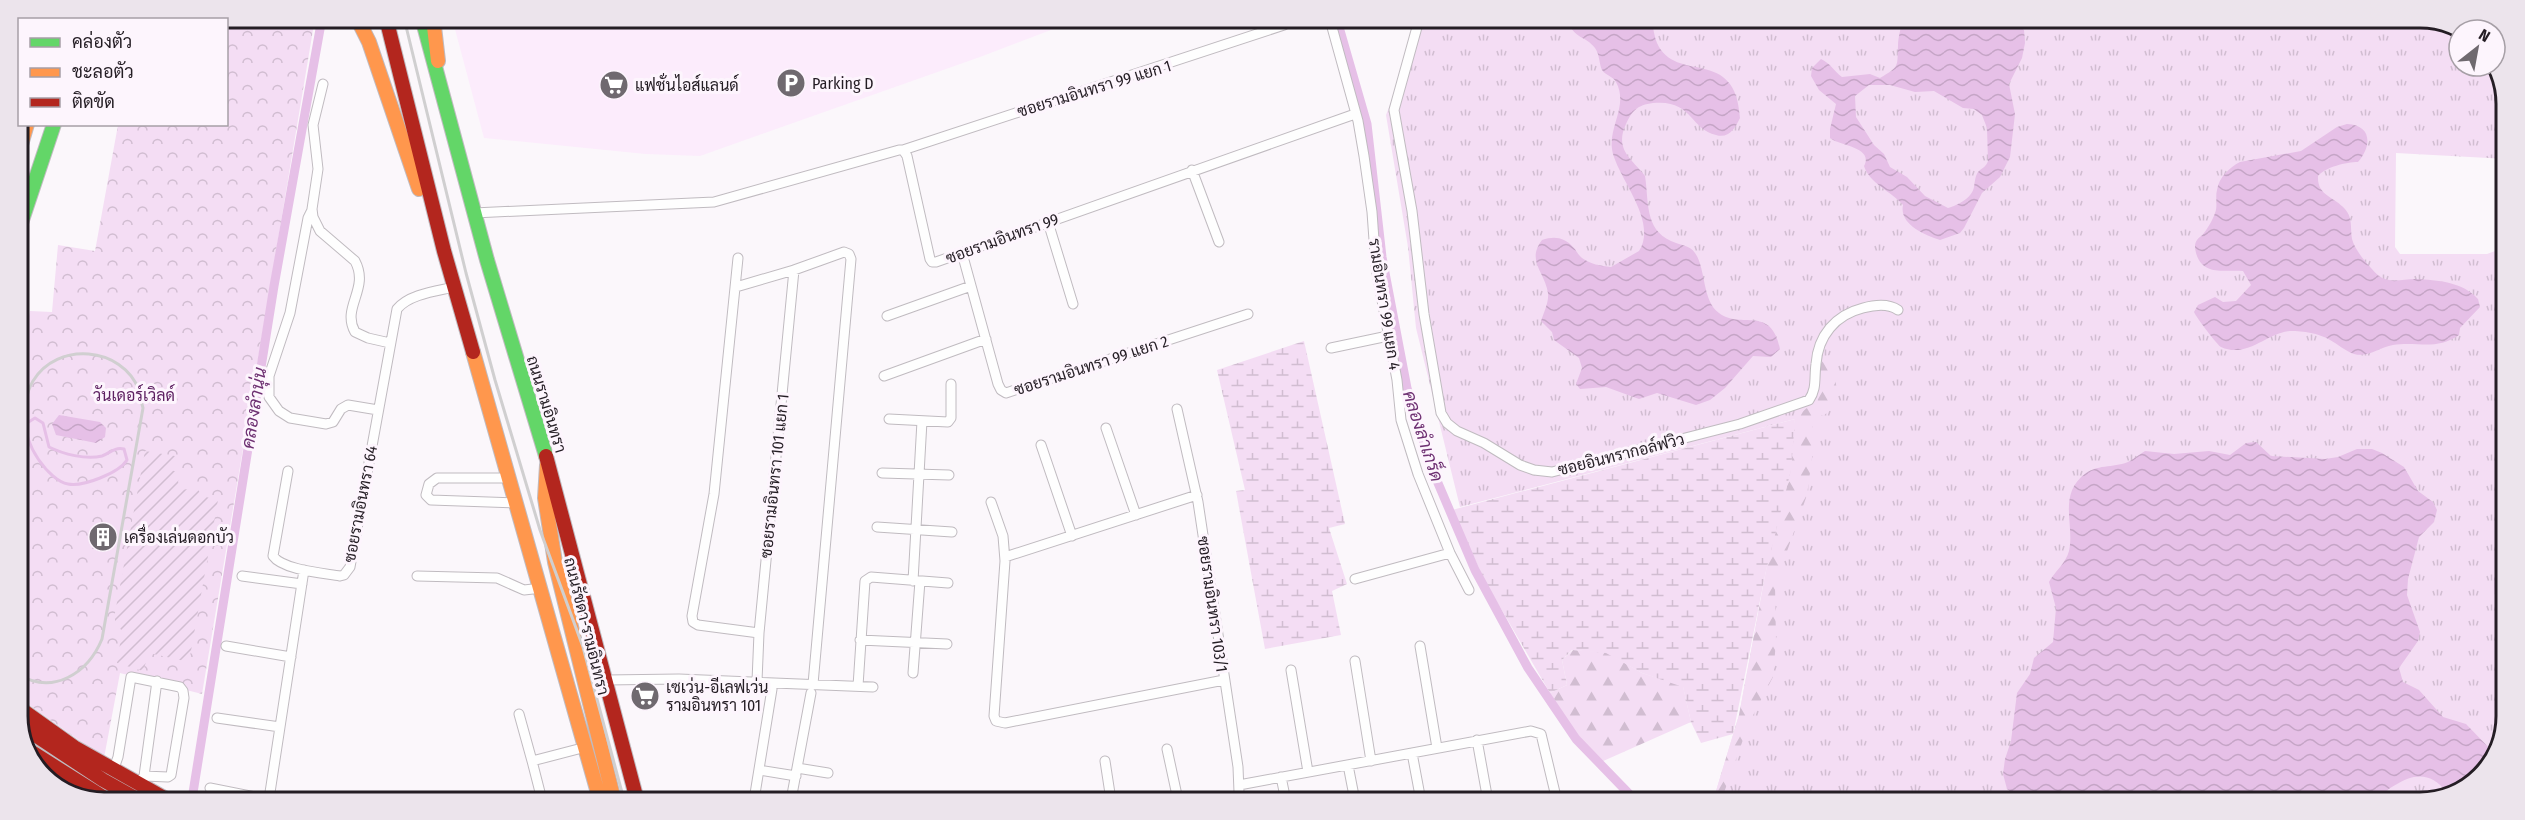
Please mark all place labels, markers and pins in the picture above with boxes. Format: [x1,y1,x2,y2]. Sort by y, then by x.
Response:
parking icon: Parking D [775,67,807,99]
supermarket icon: แฟชั่นไอส์แลนด์ [598,69,630,101]
place label: แฟชั่นไอส์แลนด์ [635,72,739,95]
place label: Parking D [812,74,873,93]
building icon: เครื่องเล่นดอกบัว [87,521,119,553]
place label: เครื่องเล่นดอกบัว [124,523,234,547]
place label: เซเว่น-อีเลฟเว่น รามอินทรา 101 [666,676,769,715]
supermarket icon: เซเว่น-อีเลฟเว่น รามอินทรา 101 [629,680,661,712]

